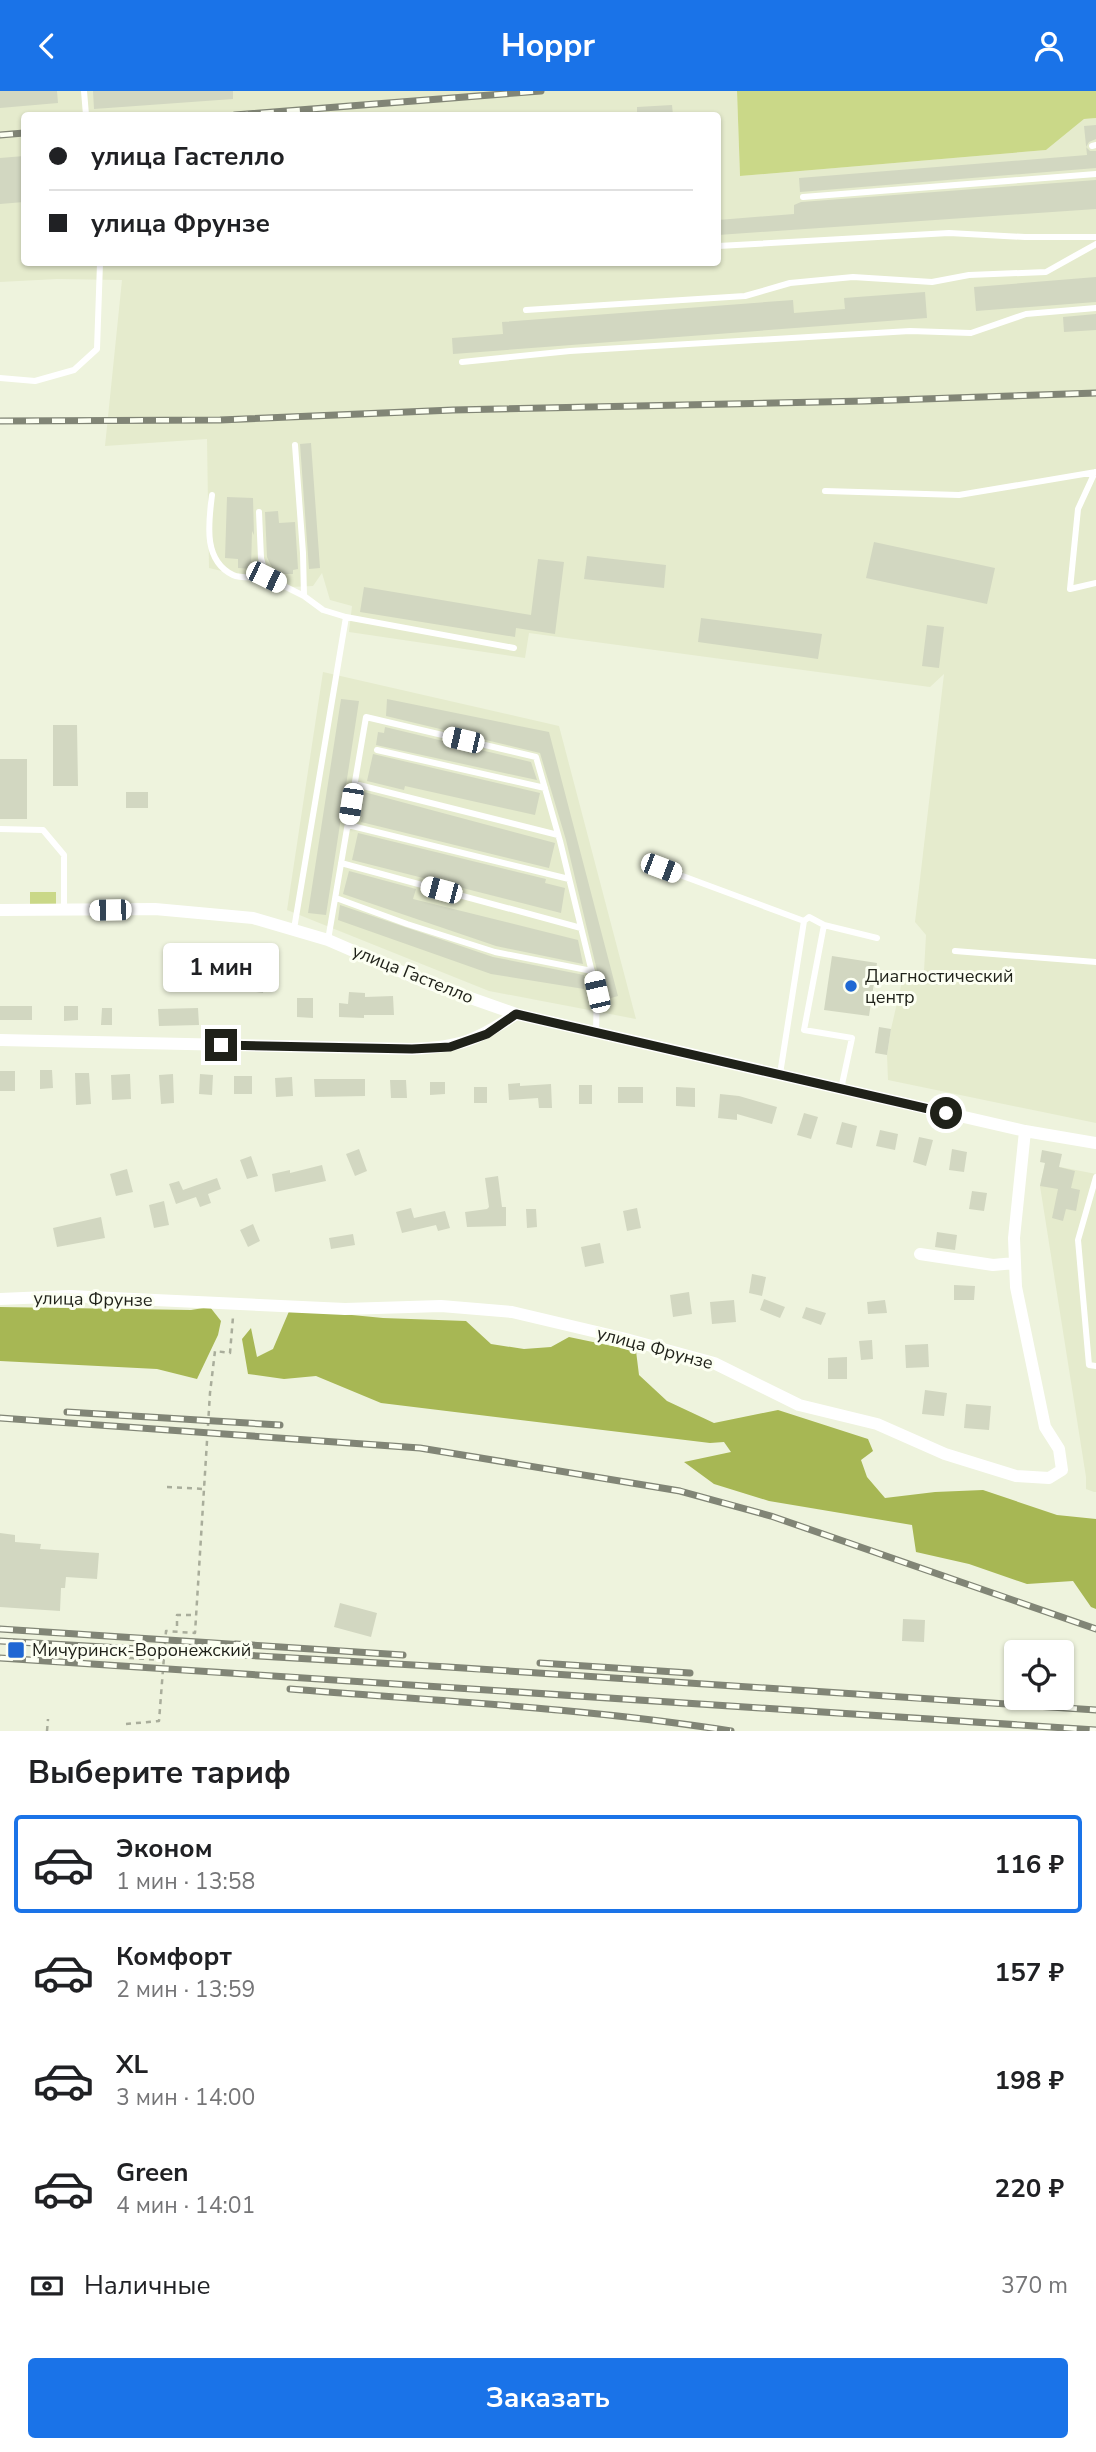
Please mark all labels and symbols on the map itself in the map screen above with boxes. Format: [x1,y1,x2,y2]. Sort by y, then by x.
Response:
car [243,558,290,596]
car [441,725,486,755]
car [338,782,365,826]
car [638,851,685,885]
car [418,874,465,906]
car [89,899,132,921]
street label: улица Гастелло [349,939,477,1009]
callout: 1 мин [163,943,279,993]
place label: Диагностический центр [865,964,1014,1009]
car [583,969,612,1015]
marker: Диагностический центр [843,978,859,994]
route end [205,1029,237,1061]
route start [930,1097,962,1129]
street label: улица Фрунзе [33,1286,153,1312]
street label: улица Фрунзе [594,1321,716,1375]
place label: Мичуринск-Воронежский [32,1638,251,1662]
marker: Мичуринск-Воронежский [6,1640,26,1660]

